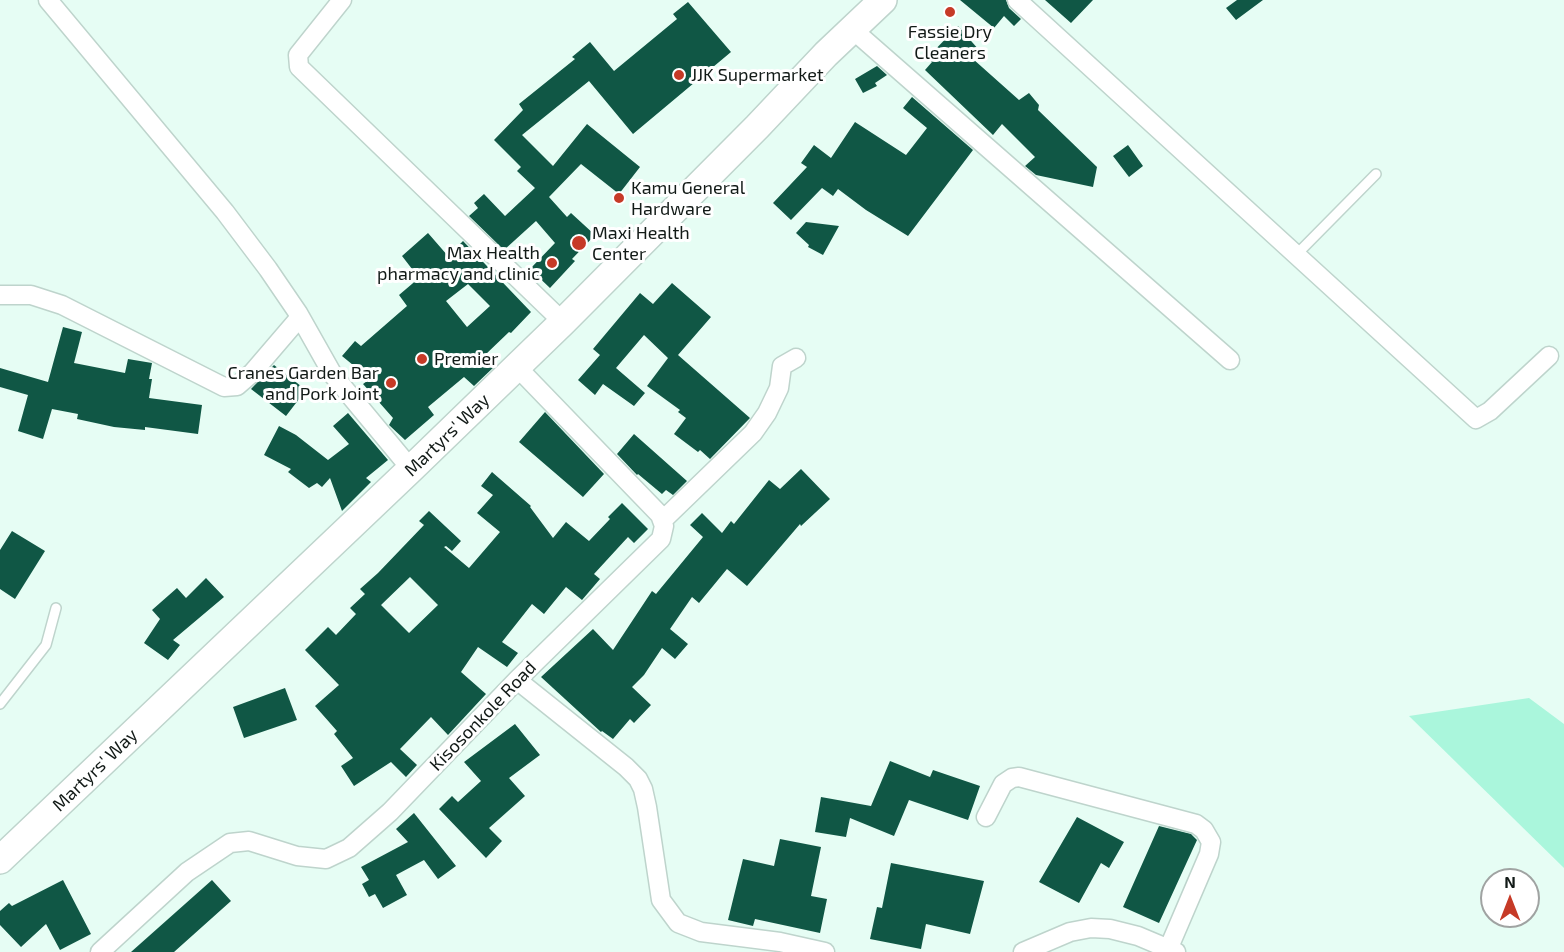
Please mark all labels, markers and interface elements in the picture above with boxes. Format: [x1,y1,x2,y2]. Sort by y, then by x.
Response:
marker: Fassie Dry Cleaners [943,5,957,19]
place label: Fassie Dry Cleaners [908,21,992,63]
place label: JJK Supermarket [691,64,824,86]
marker: JJK Supermarket [672,68,686,82]
place label: Kamu General Hardware [631,177,745,219]
marker: Kamu General Hardware [612,191,626,205]
place label: Maxi Health Center [592,222,690,264]
marker: Maxi Health Center [570,234,588,252]
place label: Max Health pharmacy and clinic [377,242,540,284]
marker: Max Health pharmacy and clinic [545,256,559,270]
place label: Premier [434,348,498,370]
marker: Premier [415,352,429,366]
place label: Cranes Garden Bar and Pork Joint [227,362,379,404]
marker: Cranes Garden Bar and Pork Joint [384,376,398,390]
street label: Martyrs' Way [400,389,494,481]
street label: Kisosonkole Road [425,657,541,775]
street label: Martyrs' Way [48,724,142,816]
north arrow [1480,868,1540,928]
text: N [1504,872,1516,891]

